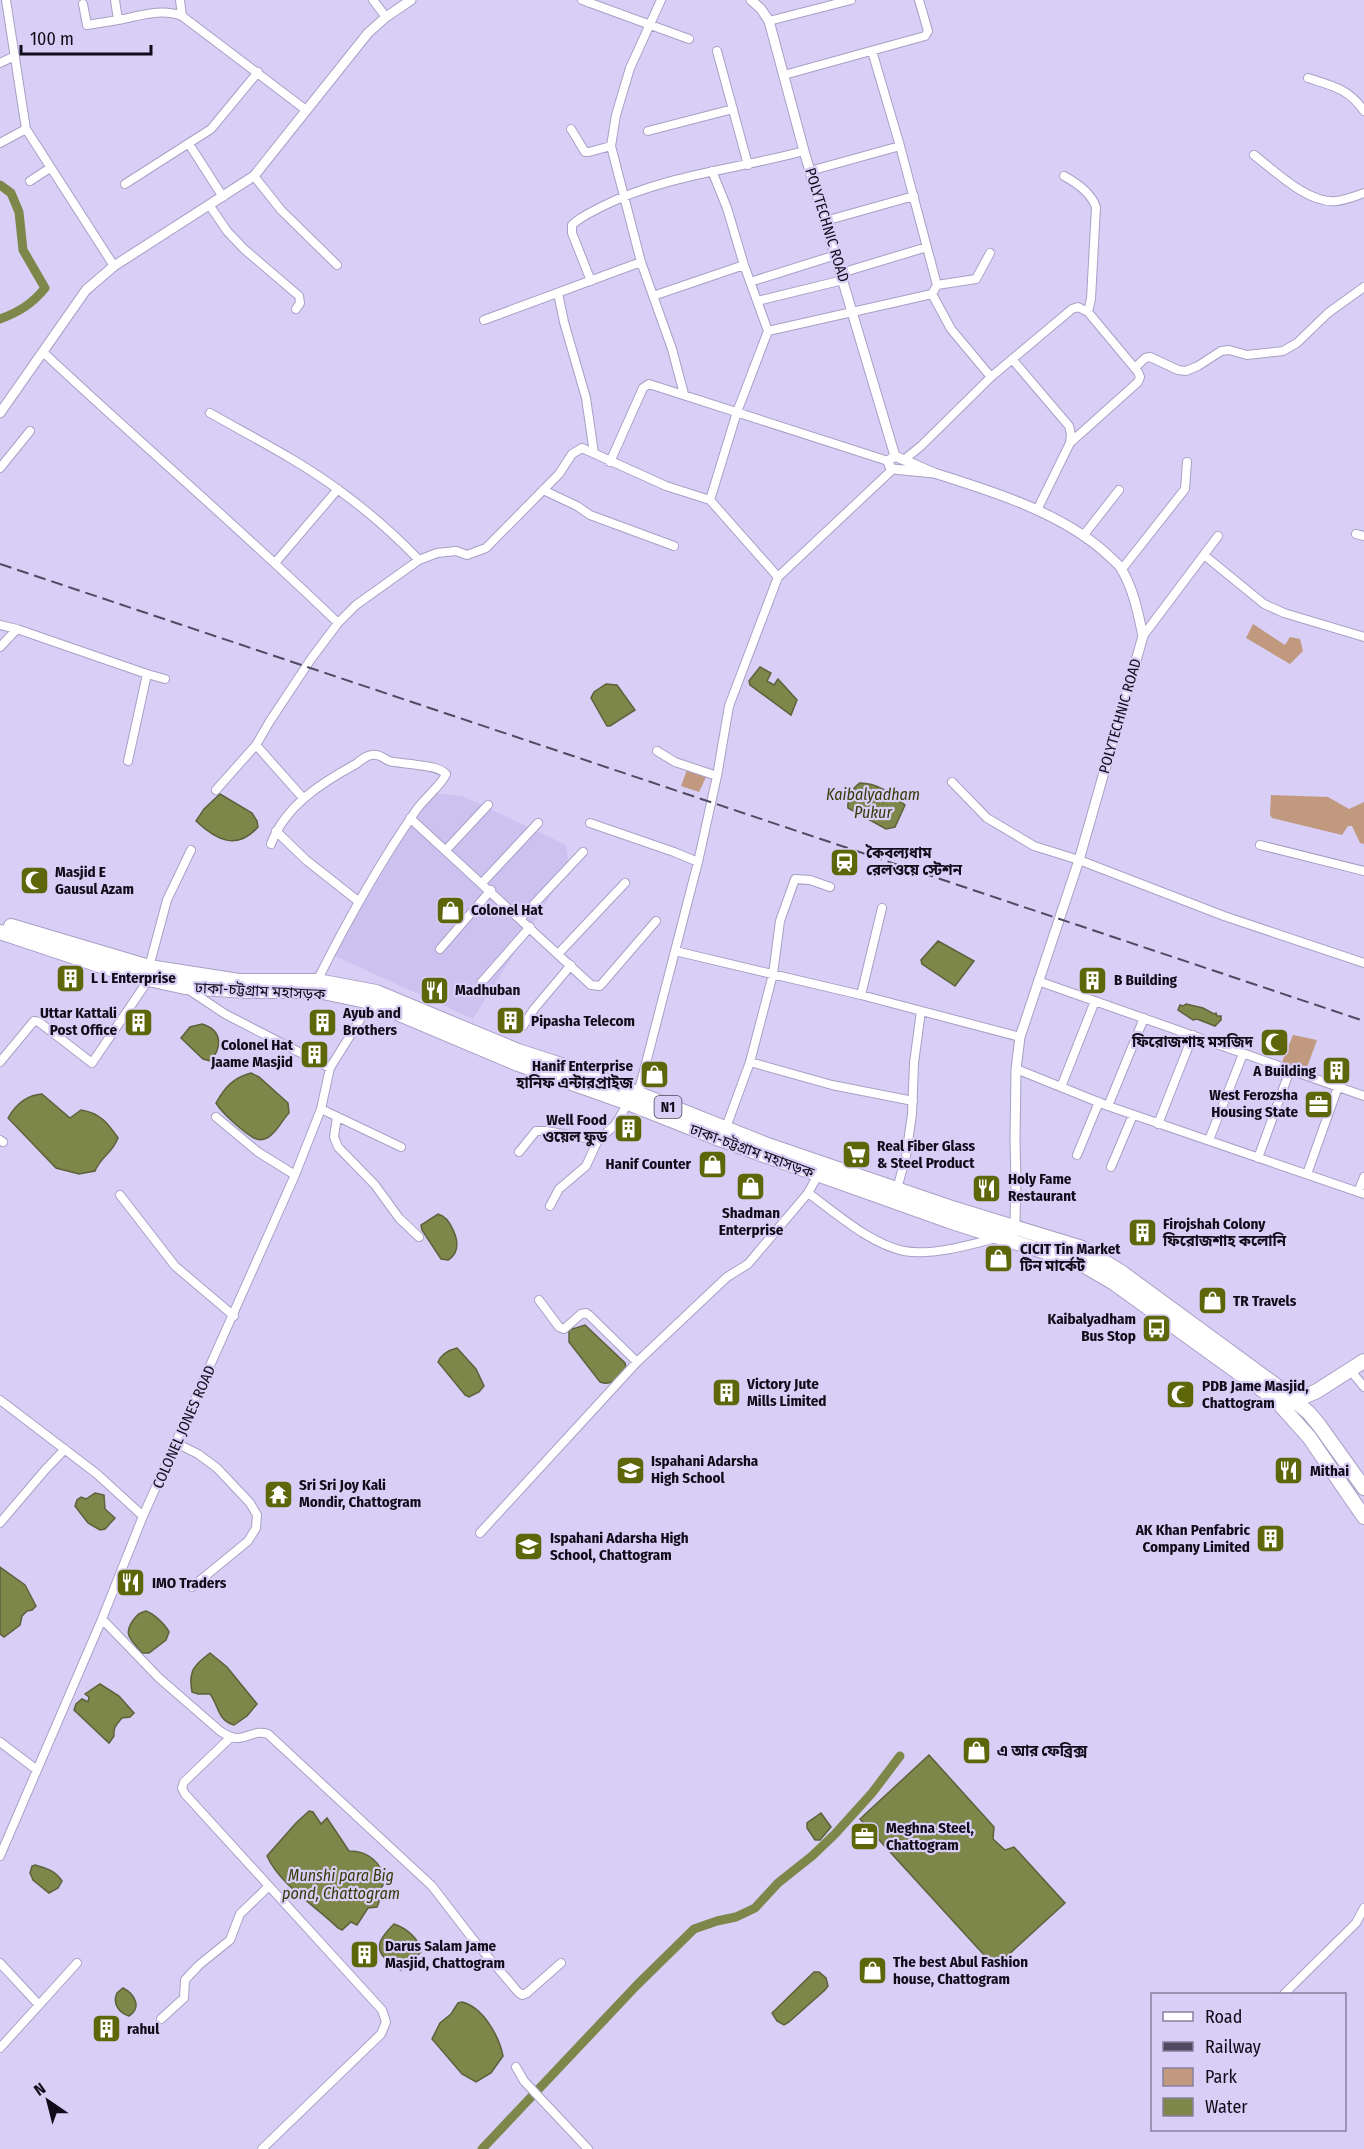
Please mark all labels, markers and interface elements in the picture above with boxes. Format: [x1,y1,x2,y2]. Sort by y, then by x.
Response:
scale bar [21,18,152,56]
text: 100 m [30,28,74,50]
street label: POLYTECHNIC ROAD [801,166,853,284]
street label: POLYTECHNIC ROAD [1095,656,1145,776]
water label: Kaibalyadham Pukur [826,785,920,822]
place label: কৈবল্যধাম রেলওয়ে স্টেশন [865,844,963,879]
station icon: কৈবল্যধাম রেলওয়ে স্টেশন [829,846,861,878]
place label: Masjid E Gausul Azam [55,863,134,898]
mosque icon: Masjid E Gausul Azam [18,865,50,897]
shop icon: Colonel Hat [434,894,466,926]
place label: Colonel Hat [471,901,544,919]
building icon: L L Enterprise [54,962,86,994]
building icon: B Building [1077,964,1109,996]
place label: L L Enterprise [91,969,176,987]
place label: B Building [1114,971,1178,989]
restaurant icon: Madhuban [418,974,450,1006]
street label: ঢাকা-চট্টগ্রাম মহাসড়ক [193,979,327,1003]
place label: Madhuban [455,981,521,999]
place label: Uttar Kattali Post Office [40,1004,117,1039]
place label: Ayub and Brothers [342,1004,401,1039]
building icon: Pipasha Telecom [494,1005,526,1037]
building icon: Uttar Kattali Post Office [122,1006,154,1038]
building icon: Ayub and Brothers [306,1006,338,1038]
place label: Pipasha Telecom [531,1012,635,1030]
mosque icon: ফিরোজশাহ মসজিদ [1258,1026,1290,1058]
place label: ফিরোজশাহ মসজিদ [1131,1033,1253,1051]
place label: Colonel Hat Jaame Masjid [210,1036,294,1071]
building icon: Colonel Hat Jaame Masjid [298,1038,330,1070]
building icon: A Building [1321,1055,1353,1087]
place label: Hanif Enterprise হানিফ এন্টারপ্রাইজ [515,1057,633,1092]
shop icon: Hanif Enterprise হানিফ এন্টারপ্রাইজ [638,1059,670,1091]
place label: A Building [1252,1062,1317,1080]
place label: West Ferozsha Housing State [1209,1086,1299,1121]
office icon: West Ferozsha Housing State [1303,1088,1335,1120]
road number: N1 [654,1096,682,1118]
place label: Well Food ওয়েল ফুড [543,1111,607,1147]
building icon: Well Food ওয়েল ফুড [612,1113,644,1145]
street label: ঢাকা-চট্টগ্রাম মহাসড়ক [687,1120,817,1182]
place label: Real Fiber Glass & Steel Product [877,1137,975,1172]
supermarket icon: Real Fiber Glass & Steel Product [840,1139,872,1171]
shop icon: Hanif Counter [696,1148,728,1180]
place label: Hanif Counter [605,1155,692,1173]
shop icon: Shadman Enterprise [735,1170,767,1202]
place label: Holy Fame Restaurant [1008,1170,1077,1205]
restaurant icon: Holy Fame Restaurant [971,1172,1003,1204]
place label: Shadman Enterprise [719,1204,784,1239]
place label: Firojshah Colony ফিরোজশাহ কলোনি [1162,1215,1287,1250]
building icon: Firojshah Colony ফিরোজশাহ কলোনি [1126,1217,1158,1249]
place label: CICIT Tin Market টিন মার্কেট [1019,1240,1121,1275]
shop icon: CICIT Tin Market টিন মার্কেট [983,1242,1015,1274]
shop icon: TR Travels [1196,1285,1228,1317]
place label: TR Travels [1233,1292,1297,1310]
place label: Kaibalyadham Bus Stop [1048,1310,1136,1345]
bus stop icon: Kaibalyadham Bus Stop [1141,1312,1173,1344]
street label: COLONEL JONES ROAD [149,1363,219,1491]
place label: Victory Jute Mills Limited [746,1375,827,1410]
building icon: Victory Jute Mills Limited [710,1377,742,1409]
place label: PDB Jame Masjid, Chattogram [1202,1377,1309,1412]
mosque icon: PDB Jame Masjid, Chattogram [1165,1379,1197,1411]
place label: Ispahani Adarsha High School [651,1452,759,1487]
school or university icon: Ispahani Adarsha High School [614,1454,646,1486]
restaurant icon: Mithai [1273,1455,1305,1487]
place label: Mithai [1310,1462,1349,1480]
place label: Sri Sri Joy Kali Mondir, Chattogram [299,1476,421,1511]
temple icon: Sri Sri Joy Kali Mondir, Chattogram [262,1478,294,1510]
place label: AK Khan Penfabric Company Limited [1135,1521,1250,1556]
building icon: AK Khan Penfabric Company Limited [1255,1523,1287,1555]
place label: Ispahani Adarsha High School, Chattogram [550,1529,689,1564]
school or university icon: Ispahani Adarsha High School, Chattogram [513,1531,545,1563]
restaurant icon: IMO Traders [115,1567,147,1599]
place label: IMO Traders [152,1574,227,1592]
shop icon: এ আর ফেব্রিক্স [960,1735,992,1767]
place label: এ আর ফেব্রিক্স [997,1742,1088,1760]
place label: Meghna Steel, Chattogram [886,1819,974,1854]
office icon: Meghna Steel, Chattogram [849,1821,881,1853]
water label: Munshi para Big pond, Chattogram [282,1866,400,1903]
place label: Darus Salam Jame Masjid, Chattogram [385,1937,505,1972]
building icon: Darus Salam Jame Masjid, Chattogram [348,1939,380,1971]
place label: The best Abul Fashion house, Chattogram [893,1953,1028,1988]
shop icon: The best Abul Fashion house, Chattogram [856,1955,888,1987]
legend [1151,1993,1346,2131]
text: Road [1205,2006,1242,2028]
building icon: rahul [90,2013,122,2045]
place label: rahul [127,2020,160,2038]
text: Railway [1205,2036,1261,2058]
text: Park [1205,2066,1238,2088]
north arrow [18,2071,78,2131]
text: N [30,2079,49,2100]
text: Water [1205,2096,1248,2118]

